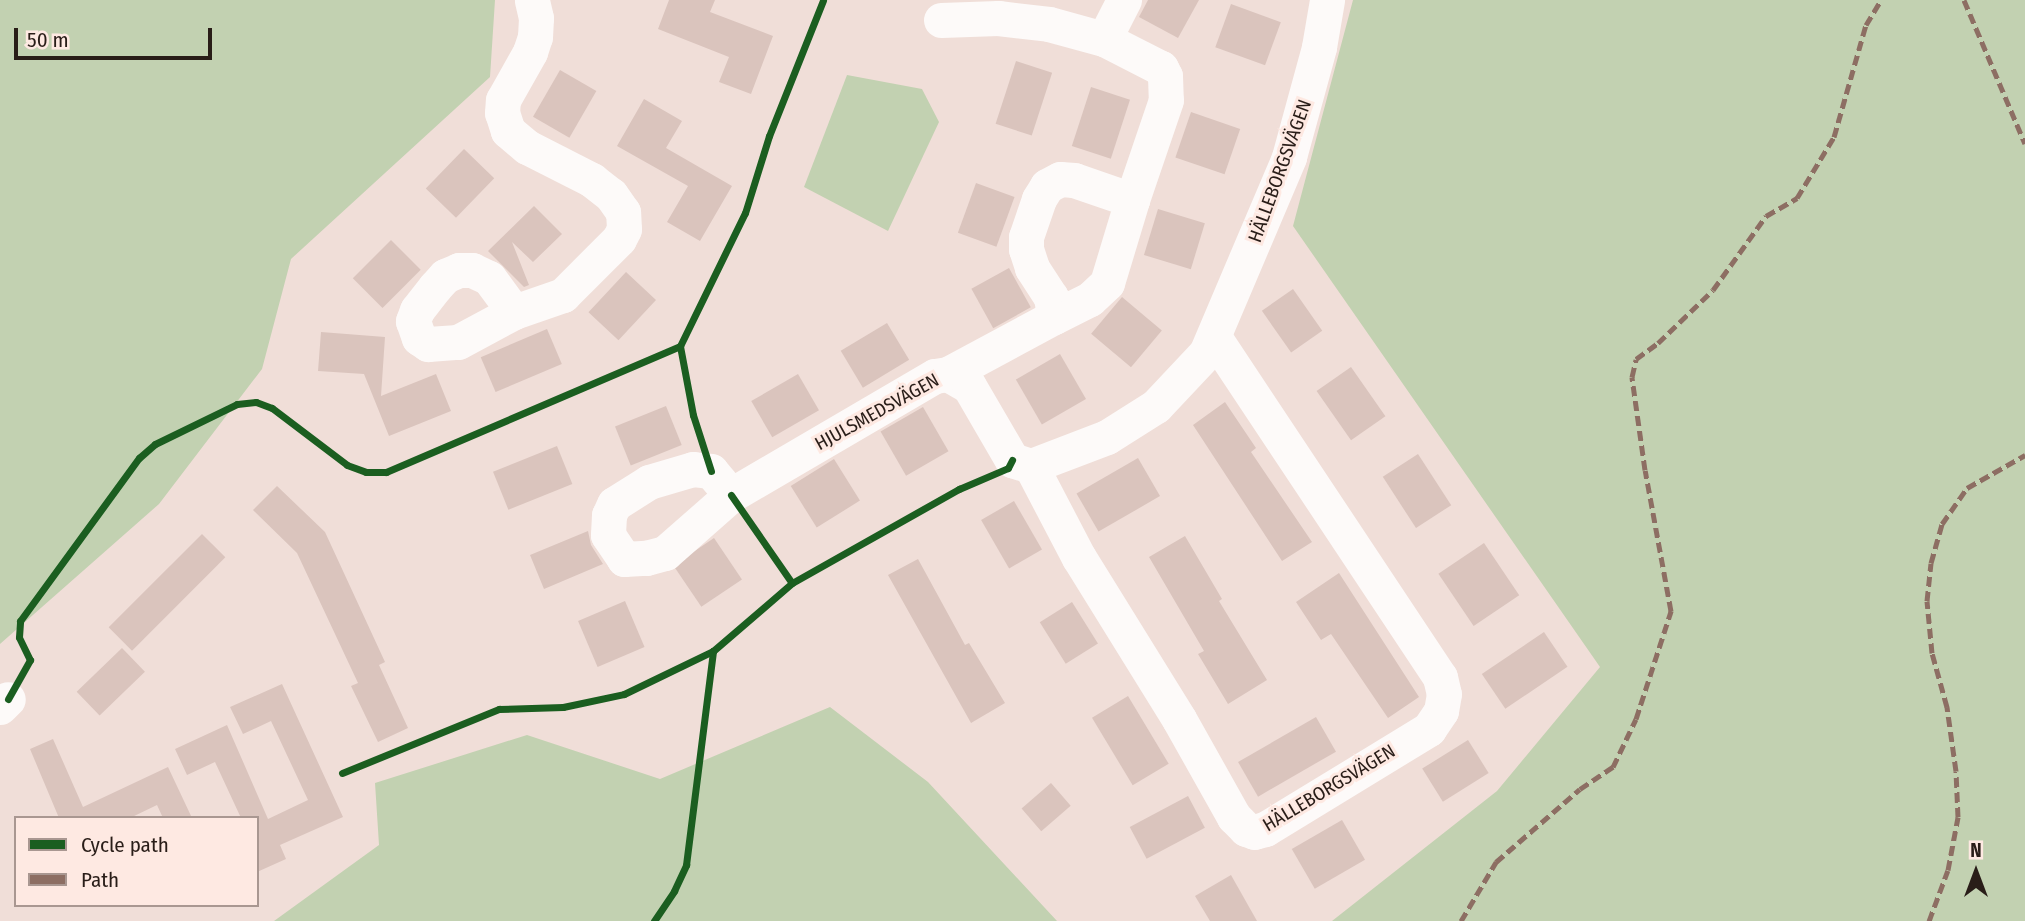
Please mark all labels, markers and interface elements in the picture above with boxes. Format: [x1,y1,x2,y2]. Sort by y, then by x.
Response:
scale bar [18,14,215,58]
text: 50 m [27,27,69,53]
street label: HÄLLEBORGSVÄGEN [1244,97,1316,245]
street label: HJULSMEDSVÄGEN [811,369,943,455]
street label: HÄLLEBORGSVÄGEN [1259,740,1399,836]
legend [14,816,259,907]
text: Cycle path [81,832,169,858]
north arrow [1941,837,2011,907]
text: N [1970,839,1982,862]
text: Path [81,867,119,893]

